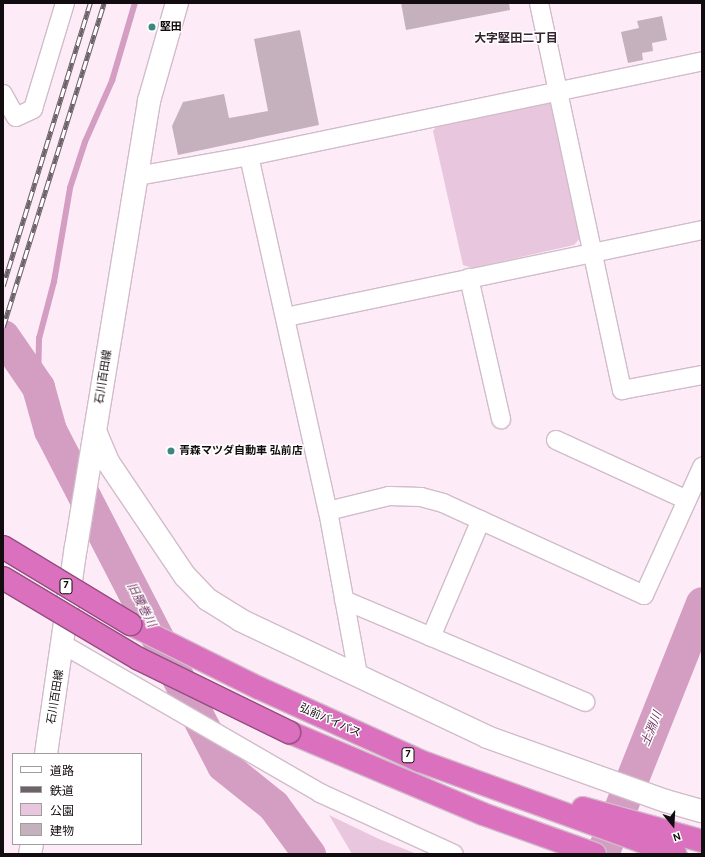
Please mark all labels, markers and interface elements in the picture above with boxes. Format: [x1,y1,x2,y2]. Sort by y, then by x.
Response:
place label: 堅田 [160,20,182,34]
marker: 堅田 [147,22,157,32]
district label: 大字堅田二丁目 [474,32,558,46]
street label: 石川百田線 [93,349,115,405]
place label: 青森マツダ自動車 弘前店 [179,444,303,458]
marker: 青森マツダ自動車 弘前店 [166,446,176,456]
road number: 7 [59,578,73,594]
water label: 旧腰巻川 [124,580,158,630]
street label: 石川百田線 [45,669,67,725]
street label: 弘前バイパス [297,702,363,740]
water label: 土淵川 [639,710,665,748]
road number: 7 [401,747,415,763]
legend [12,753,142,845]
text: 道路 [50,764,74,778]
text: 鉄道 [50,784,74,798]
text: 公園 [50,804,74,818]
north arrow [653,805,693,845]
text: 建物 [50,824,74,838]
text: N [671,829,683,844]

